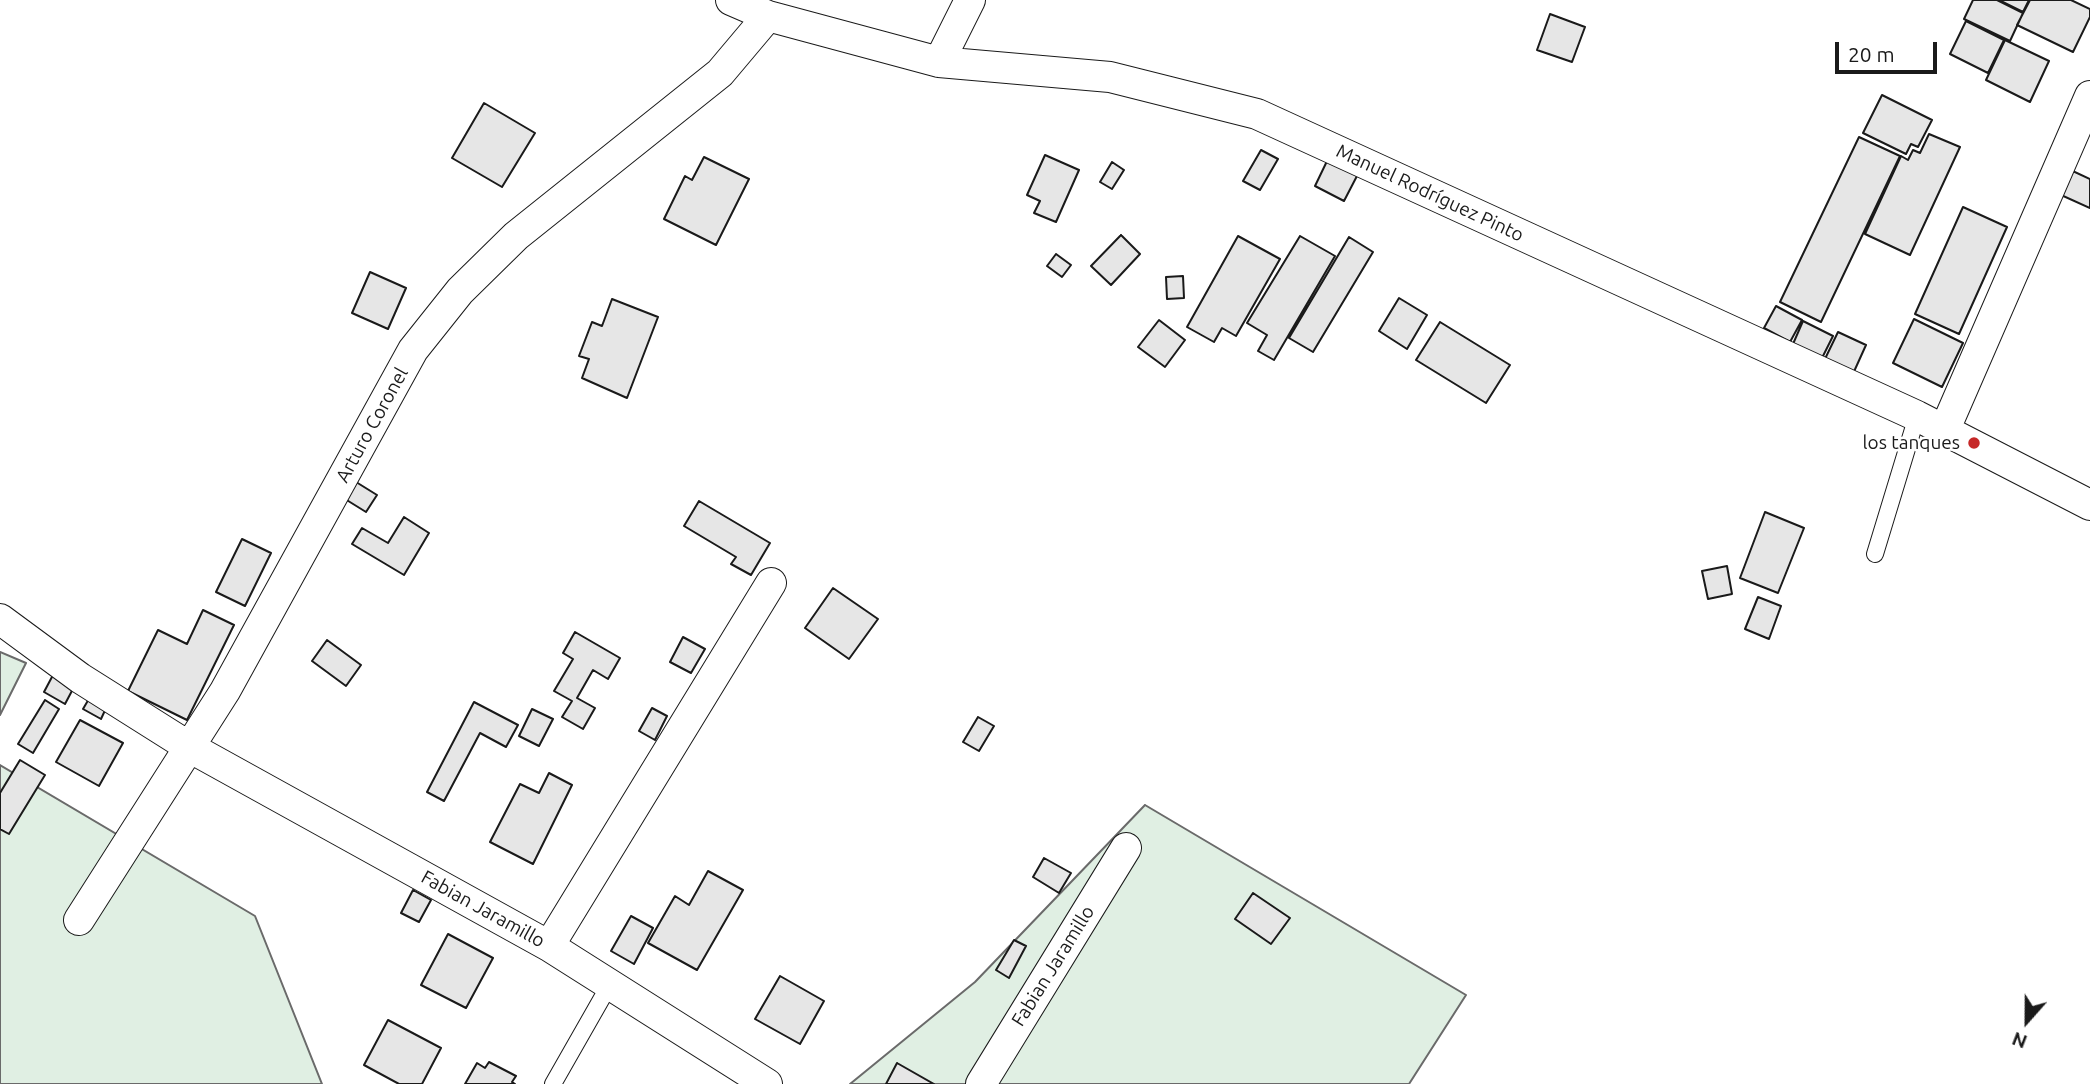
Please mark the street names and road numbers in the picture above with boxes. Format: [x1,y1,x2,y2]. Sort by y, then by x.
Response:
street label: Manuel Rodríguez Pinto [1333,139,1527,247]
street label: Arturo Coronel [331,364,413,486]
street label: Fabian Jaramillo [417,866,549,952]
street label: Fabian Jaramillo [1007,901,1099,1031]

